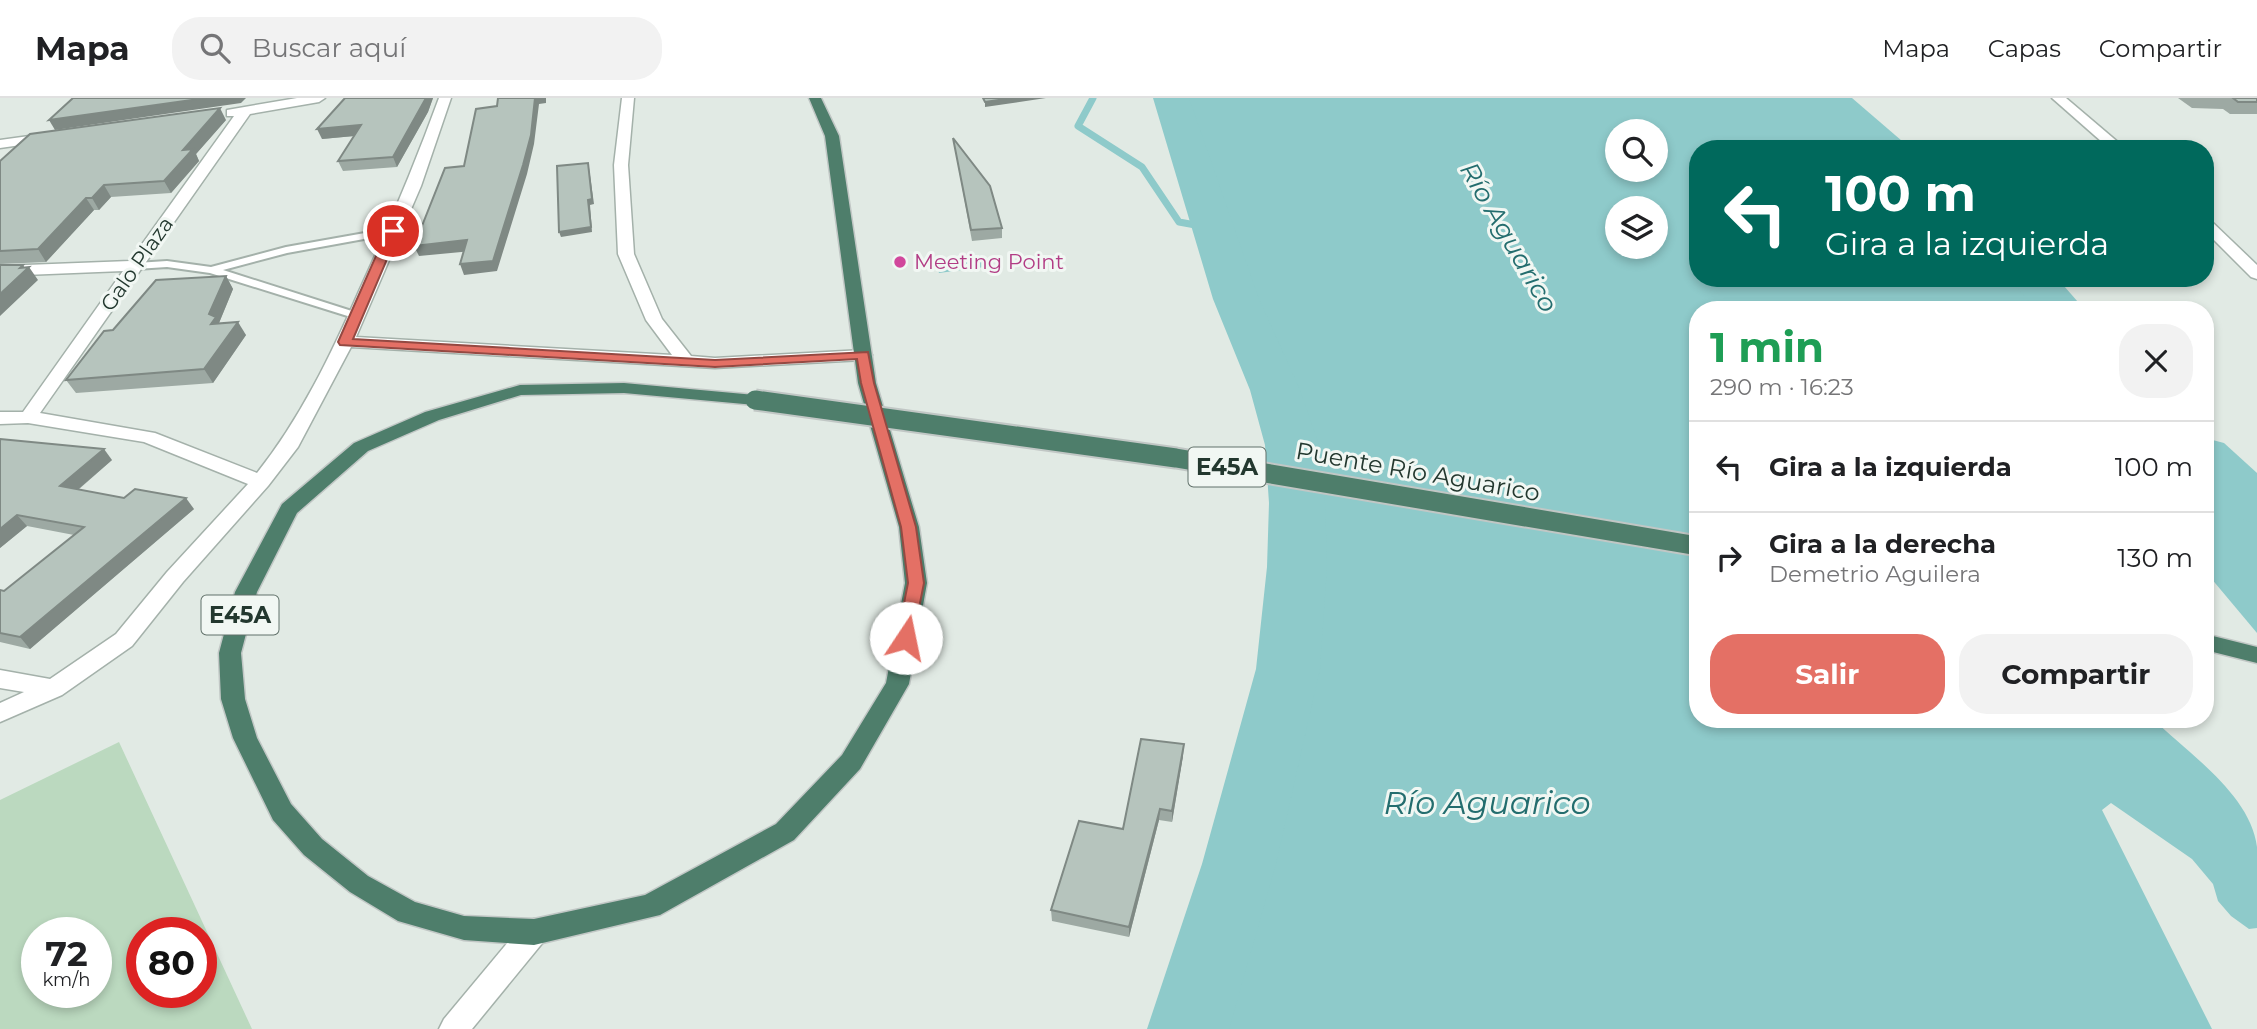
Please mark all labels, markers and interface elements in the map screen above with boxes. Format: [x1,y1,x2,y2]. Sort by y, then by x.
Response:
search box [172,17,662,80]
text: Mapa [35,28,130,68]
icon: search [196,29,234,67]
text: Buscar aquí [252,32,406,64]
text: Mapa [1882,34,1950,63]
text: Capas [1988,34,2061,63]
text: Compartir [2099,34,2222,63]
map controls [1605,119,1668,259]
button: search [1605,119,1668,182]
water label: Río Aguarico [1453,156,1565,318]
text: 100 m [1825,164,1976,223]
icon: left [1710,168,1801,259]
button: layers [1605,196,1668,259]
pin [363,201,423,261]
street label: Galo Plaza [95,212,178,316]
icon: arrive [374,212,412,250]
text: Gira a la izquierda [1825,224,2109,263]
place label: Meeting Point [914,249,1064,274]
marker: Meeting Point [892,254,908,270]
text: 1 min [1710,321,1824,373]
button: close [2119,324,2193,398]
text: 290 m · 16:23 [1710,373,1854,401]
street label: Puente Río Aguarico [1294,436,1542,507]
road number: E45A [1188,448,1266,486]
icon: left [1710,448,1748,486]
text: Gira a la izquierda [1769,451,2012,483]
text: 100 m [2115,451,2193,483]
text: Gira a la derecha [1769,528,1996,560]
icon: right [1710,539,1748,577]
text: 130 m [2117,542,2193,574]
text: Demetrio Aguilera [1769,560,1981,588]
road number: E45A [202,596,278,635]
position arrow [869,601,943,675]
button: Salir [1710,634,1945,714]
button: Compartir [1959,634,2193,714]
water label: Río Aguarico [1383,783,1591,822]
speed limit sign: 80 [126,917,217,1008]
text: 72 [45,932,88,975]
text: km/h [42,969,91,991]

